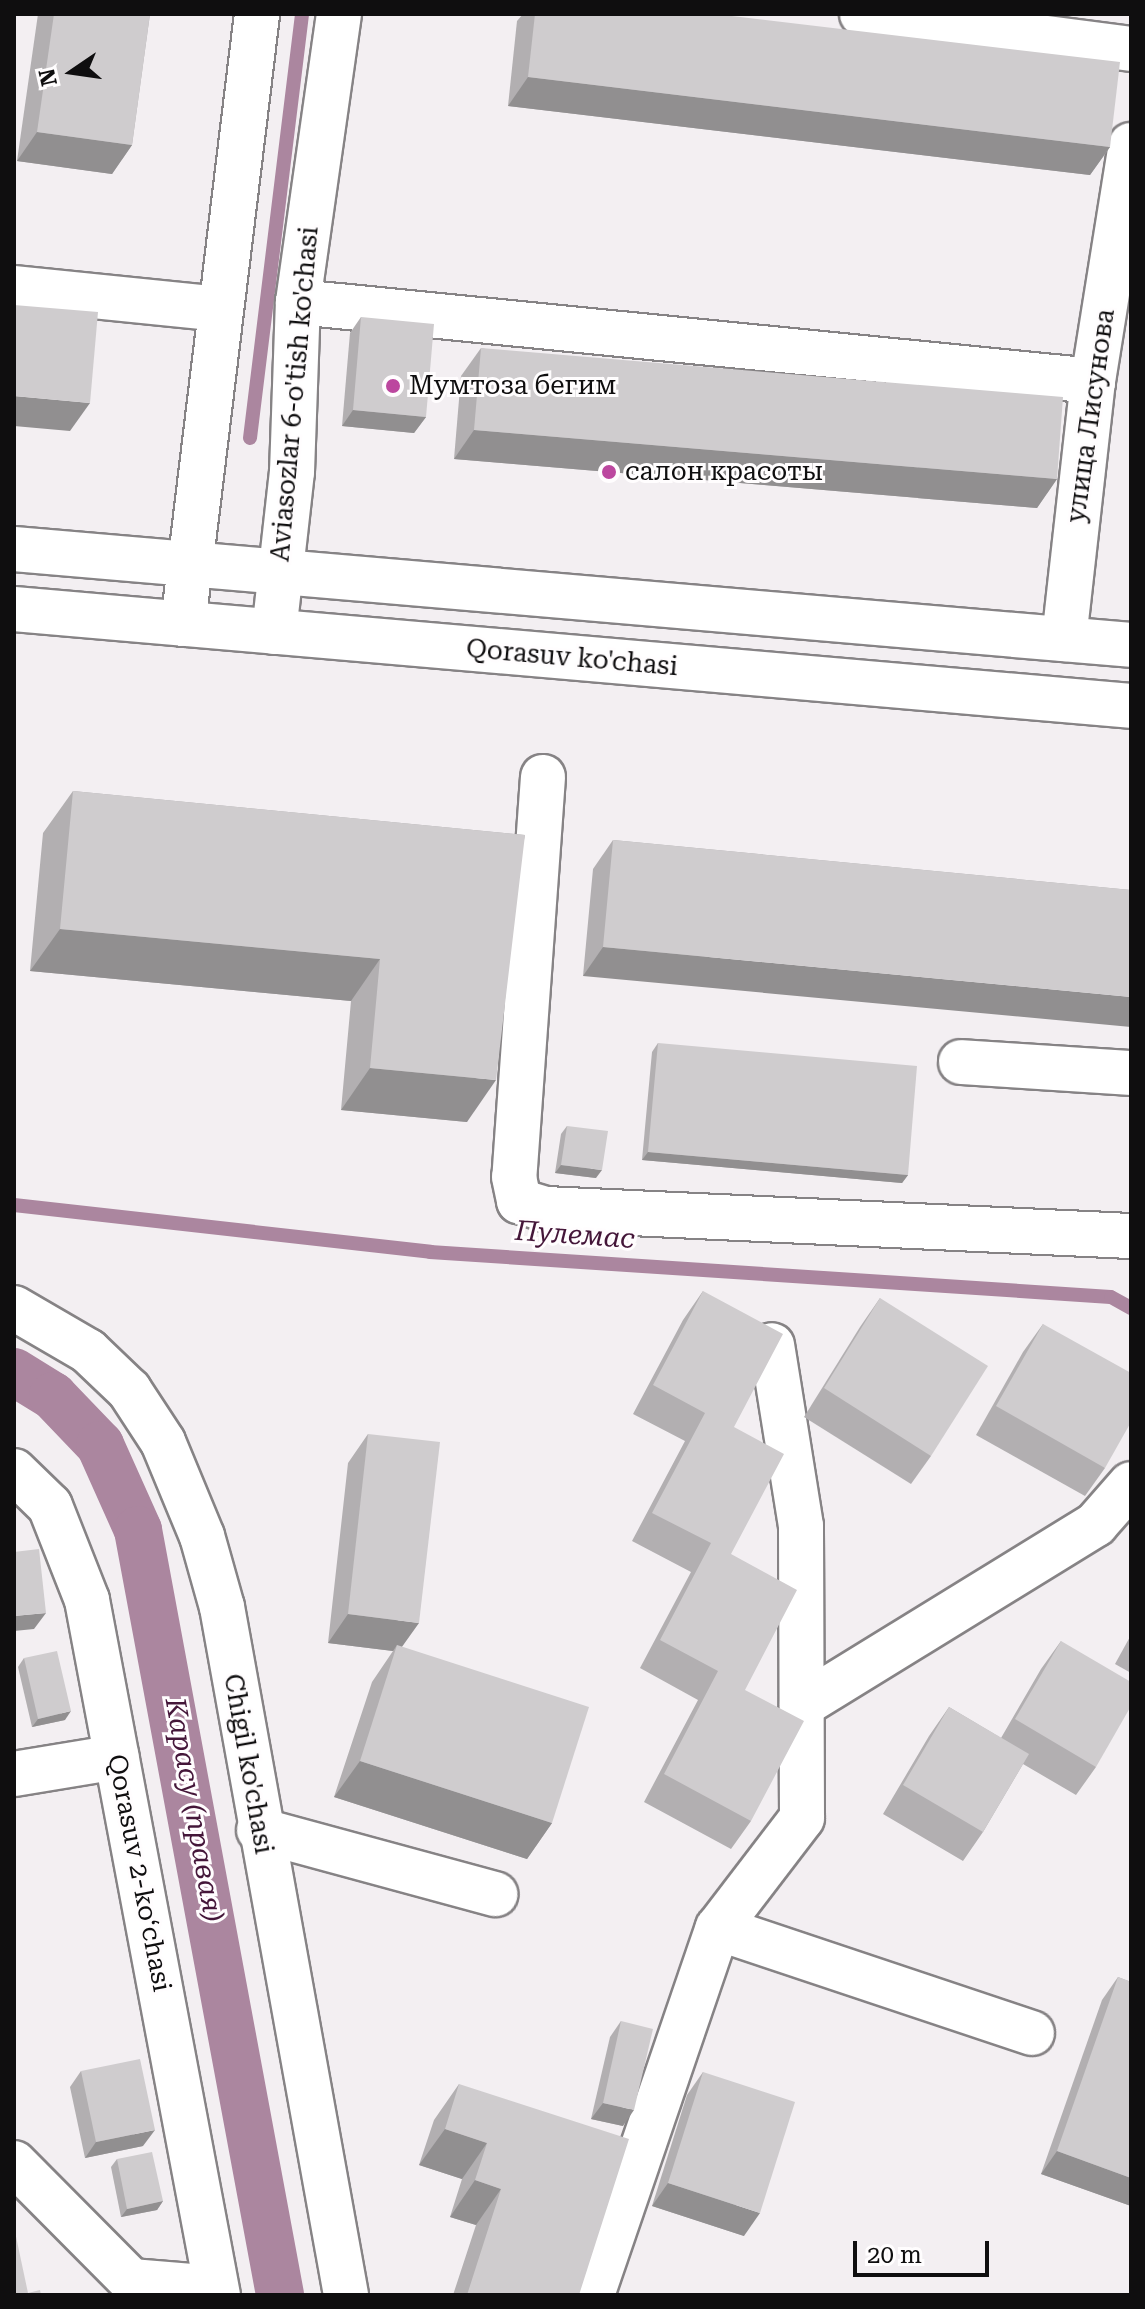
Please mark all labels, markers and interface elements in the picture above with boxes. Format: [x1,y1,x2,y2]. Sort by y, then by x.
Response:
north arrow [32,32,112,112]
text: N [34,66,62,89]
street label: Aviasozlar 6-o'tish ko'chasi [265,225,325,563]
street label: улица Лисунова [1061,307,1121,525]
place label: Мумтоза бегим [409,370,616,402]
marker: Мумтоза бегим [384,377,402,395]
place label: салон красоты [625,456,823,488]
marker: салон красоты [600,463,618,481]
street label: Qorasuv ko'chasi [465,633,679,683]
water label: Пулемас [514,1214,636,1256]
street label: Chigil ko'chasi [217,1672,279,1856]
water label: Карасу (правая) [158,1695,230,1925]
street label: Qorasuv 2-koʻchasi [101,1752,177,1994]
scale bar [857,2225,993,2275]
text: 20 m [867,2241,922,2269]

